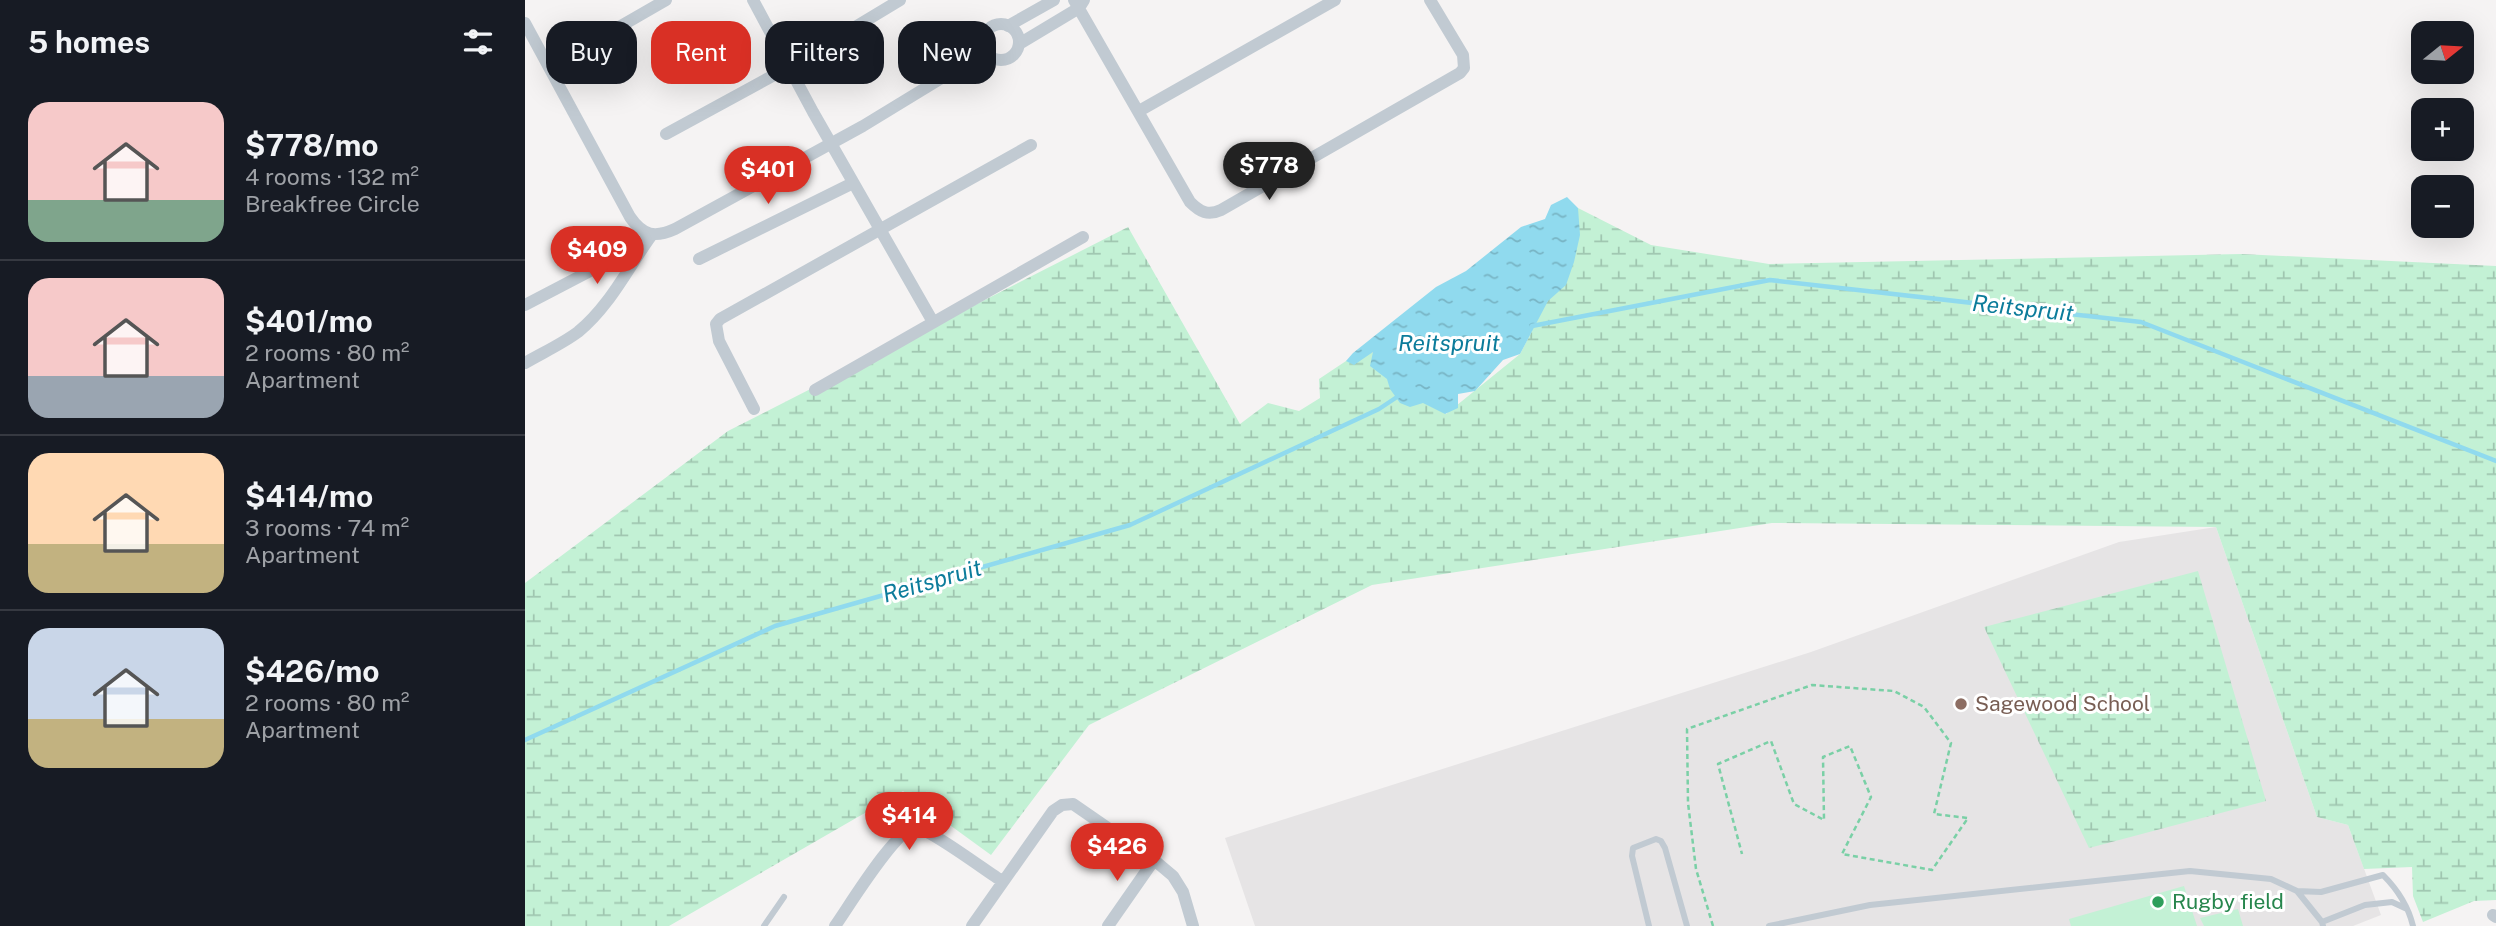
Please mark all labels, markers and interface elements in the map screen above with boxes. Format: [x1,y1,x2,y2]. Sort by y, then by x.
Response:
chip: Buy [546,21,637,84]
chip: Rent [651,21,751,84]
chip: Filters [765,21,884,84]
chip: New [898,21,996,84]
north arrow [2411,21,2475,84]
map controls [2411,21,2474,238]
icon: filters [459,23,497,61]
text: 5 homes [28,24,150,60]
button: + [2411,98,2474,161]
text: $778/mo [245,127,379,163]
icon: home [84,130,168,214]
pin: $778 [1228,142,1310,202]
pin: $401 [727,146,809,206]
text: $778 [1239,151,1299,178]
text: $401 [740,155,796,182]
text: 4 rooms · 132 m² [245,163,419,190]
button: − [2411,175,2474,238]
text: Breakfree Circle [245,190,420,217]
pin: $409 [556,226,638,286]
text: $409 [567,235,627,262]
water label: Reitspruit [1971,289,2075,326]
text: $401/mo [245,303,373,339]
icon: home [84,306,168,390]
water label: Reitspruit [1398,329,1500,356]
text: 2 rooms · 80 m² [245,339,410,366]
text: Apartment [245,366,360,393]
text: $414/mo [245,478,373,514]
icon: home [84,481,168,565]
text: 3 rooms · 74 m² [245,514,409,541]
text: Apartment [245,541,360,568]
water label: Reitspruit [879,553,985,608]
text: $426/mo [245,653,380,689]
icon: home [84,656,168,740]
text: 2 rooms · 80 m² [245,689,410,716]
place label: Sagewood School [1975,691,2150,716]
marker: Sagewood School [1953,696,1969,712]
text: Apartment [245,716,360,743]
pin: $414 [868,792,950,852]
text: $414 [881,801,937,828]
pin: $426 [1076,824,1158,883]
text: $426 [1087,832,1147,859]
place label: Rugby field [2172,889,2284,914]
marker: Rugby field [2150,894,2166,910]

